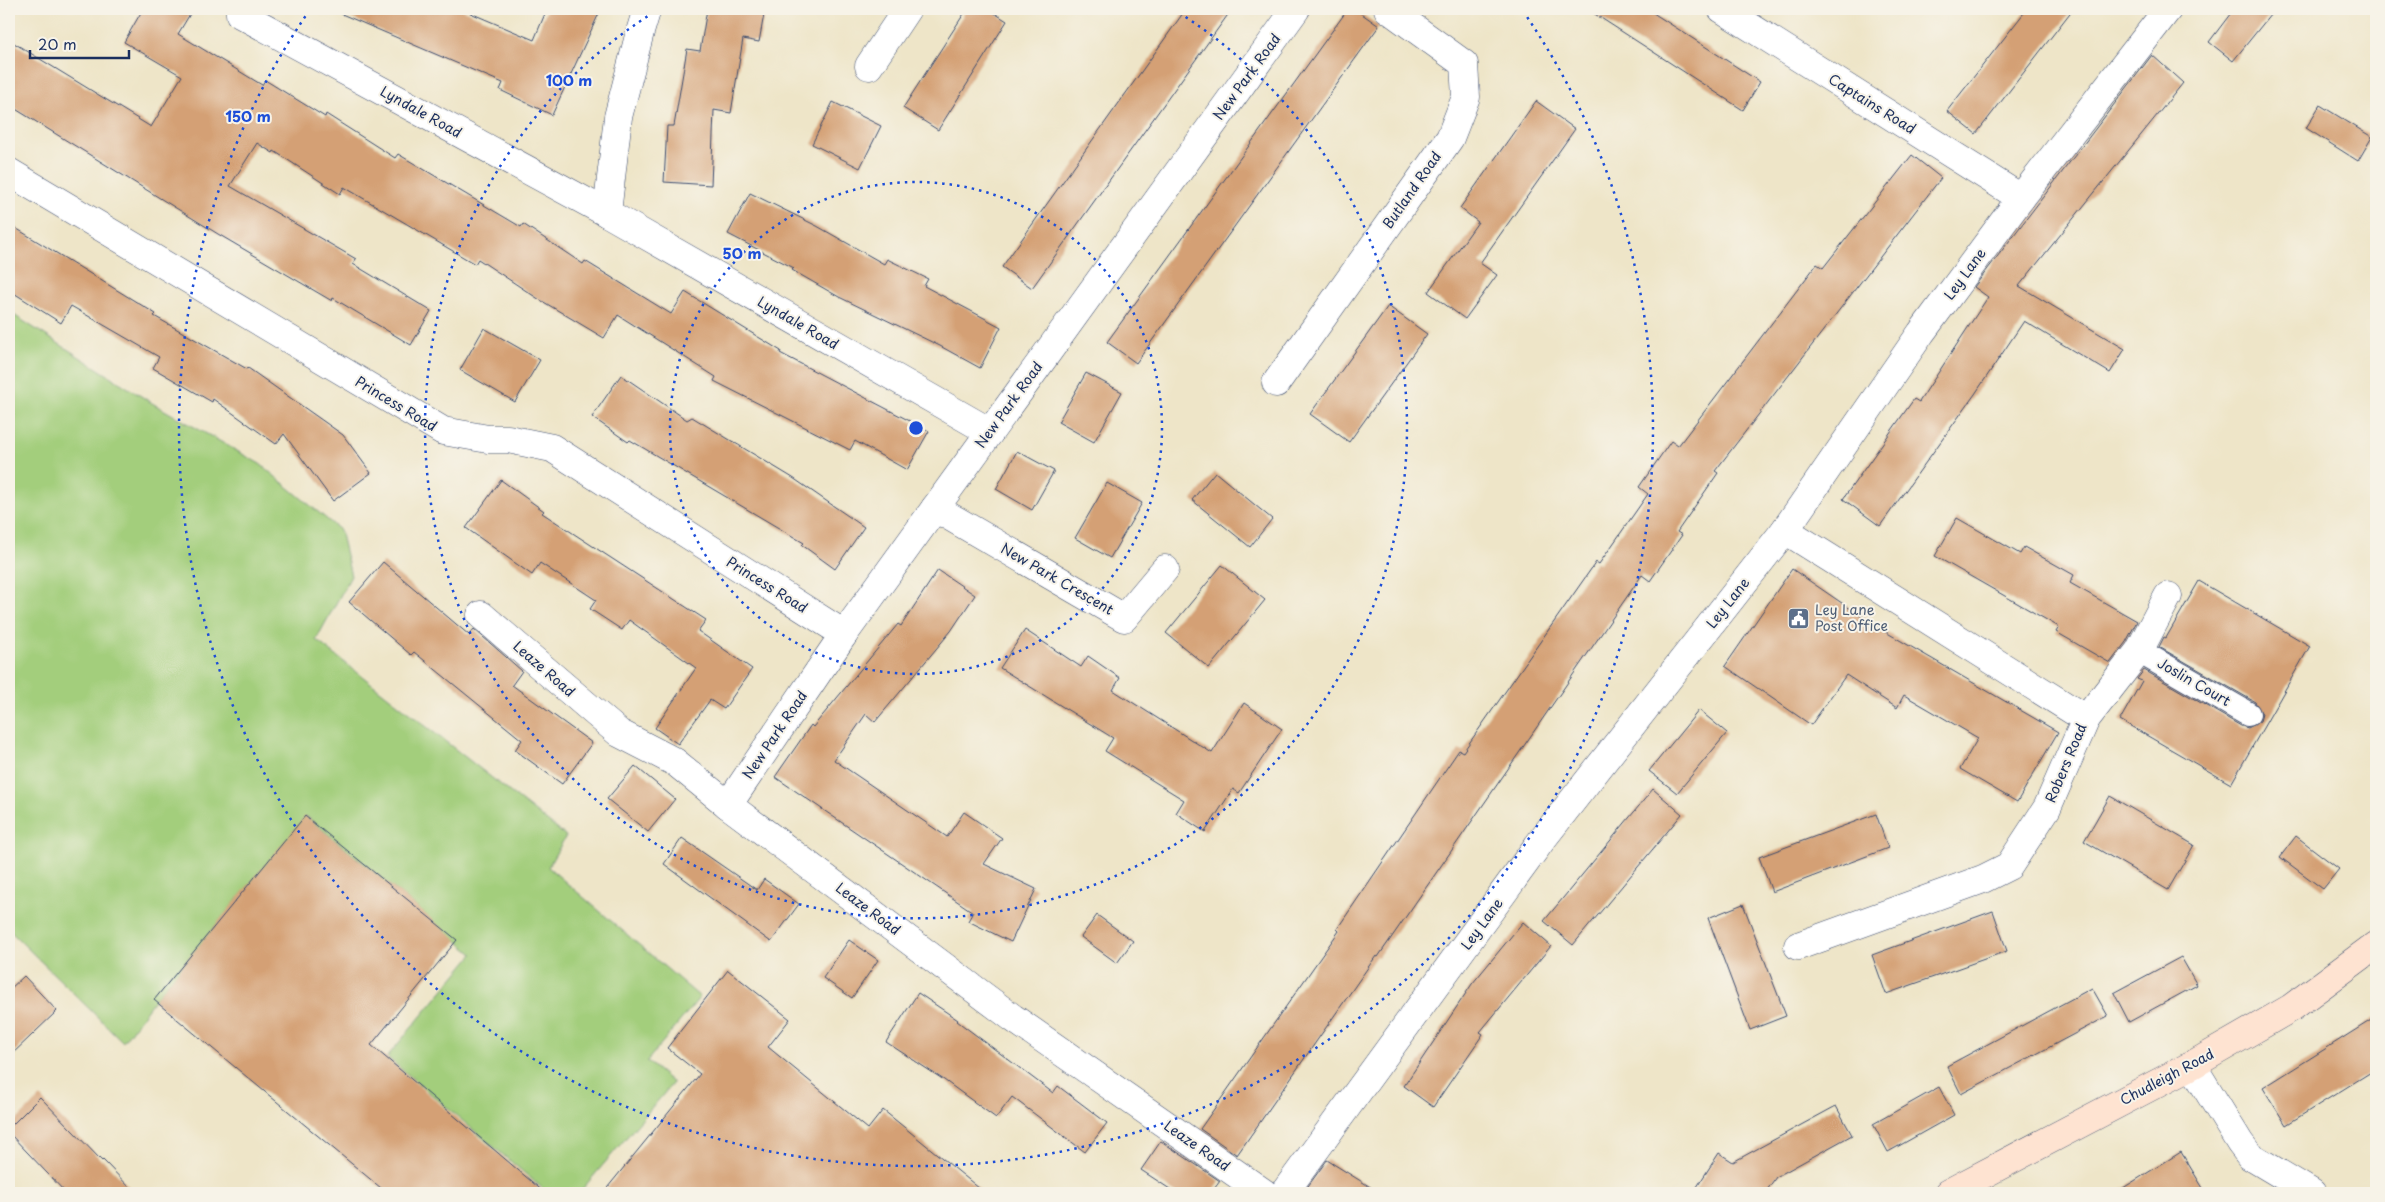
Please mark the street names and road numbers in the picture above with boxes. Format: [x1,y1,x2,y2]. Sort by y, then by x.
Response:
street label: New Park Road [1208,29,1285,125]
street label: Captains Road [1824,68,1920,139]
street label: Lyndale Road [376,80,466,143]
street label: Butland Road [1377,147,1446,233]
street label: Ley Lane [1939,243,1991,304]
street label: Lyndale Road [754,291,843,354]
street label: New Park Road [970,357,1047,453]
street label: Princess Road [351,371,441,436]
street label: New Park Crescent [997,538,1118,620]
street label: Princess Road [723,551,812,618]
street label: Ley Lane [1701,573,1754,633]
street label: Leaze Road [509,636,580,702]
street label: Joslin Court [2154,652,2235,711]
street label: New Park Road [737,686,812,783]
street label: Robers Road [2039,720,2092,806]
street label: Leaze Road [831,877,905,940]
street label: Ley Lane [1456,893,1508,954]
street label: Chudleigh Road [2116,1043,2217,1110]
street label: Leaze Road [1160,1115,1235,1176]

